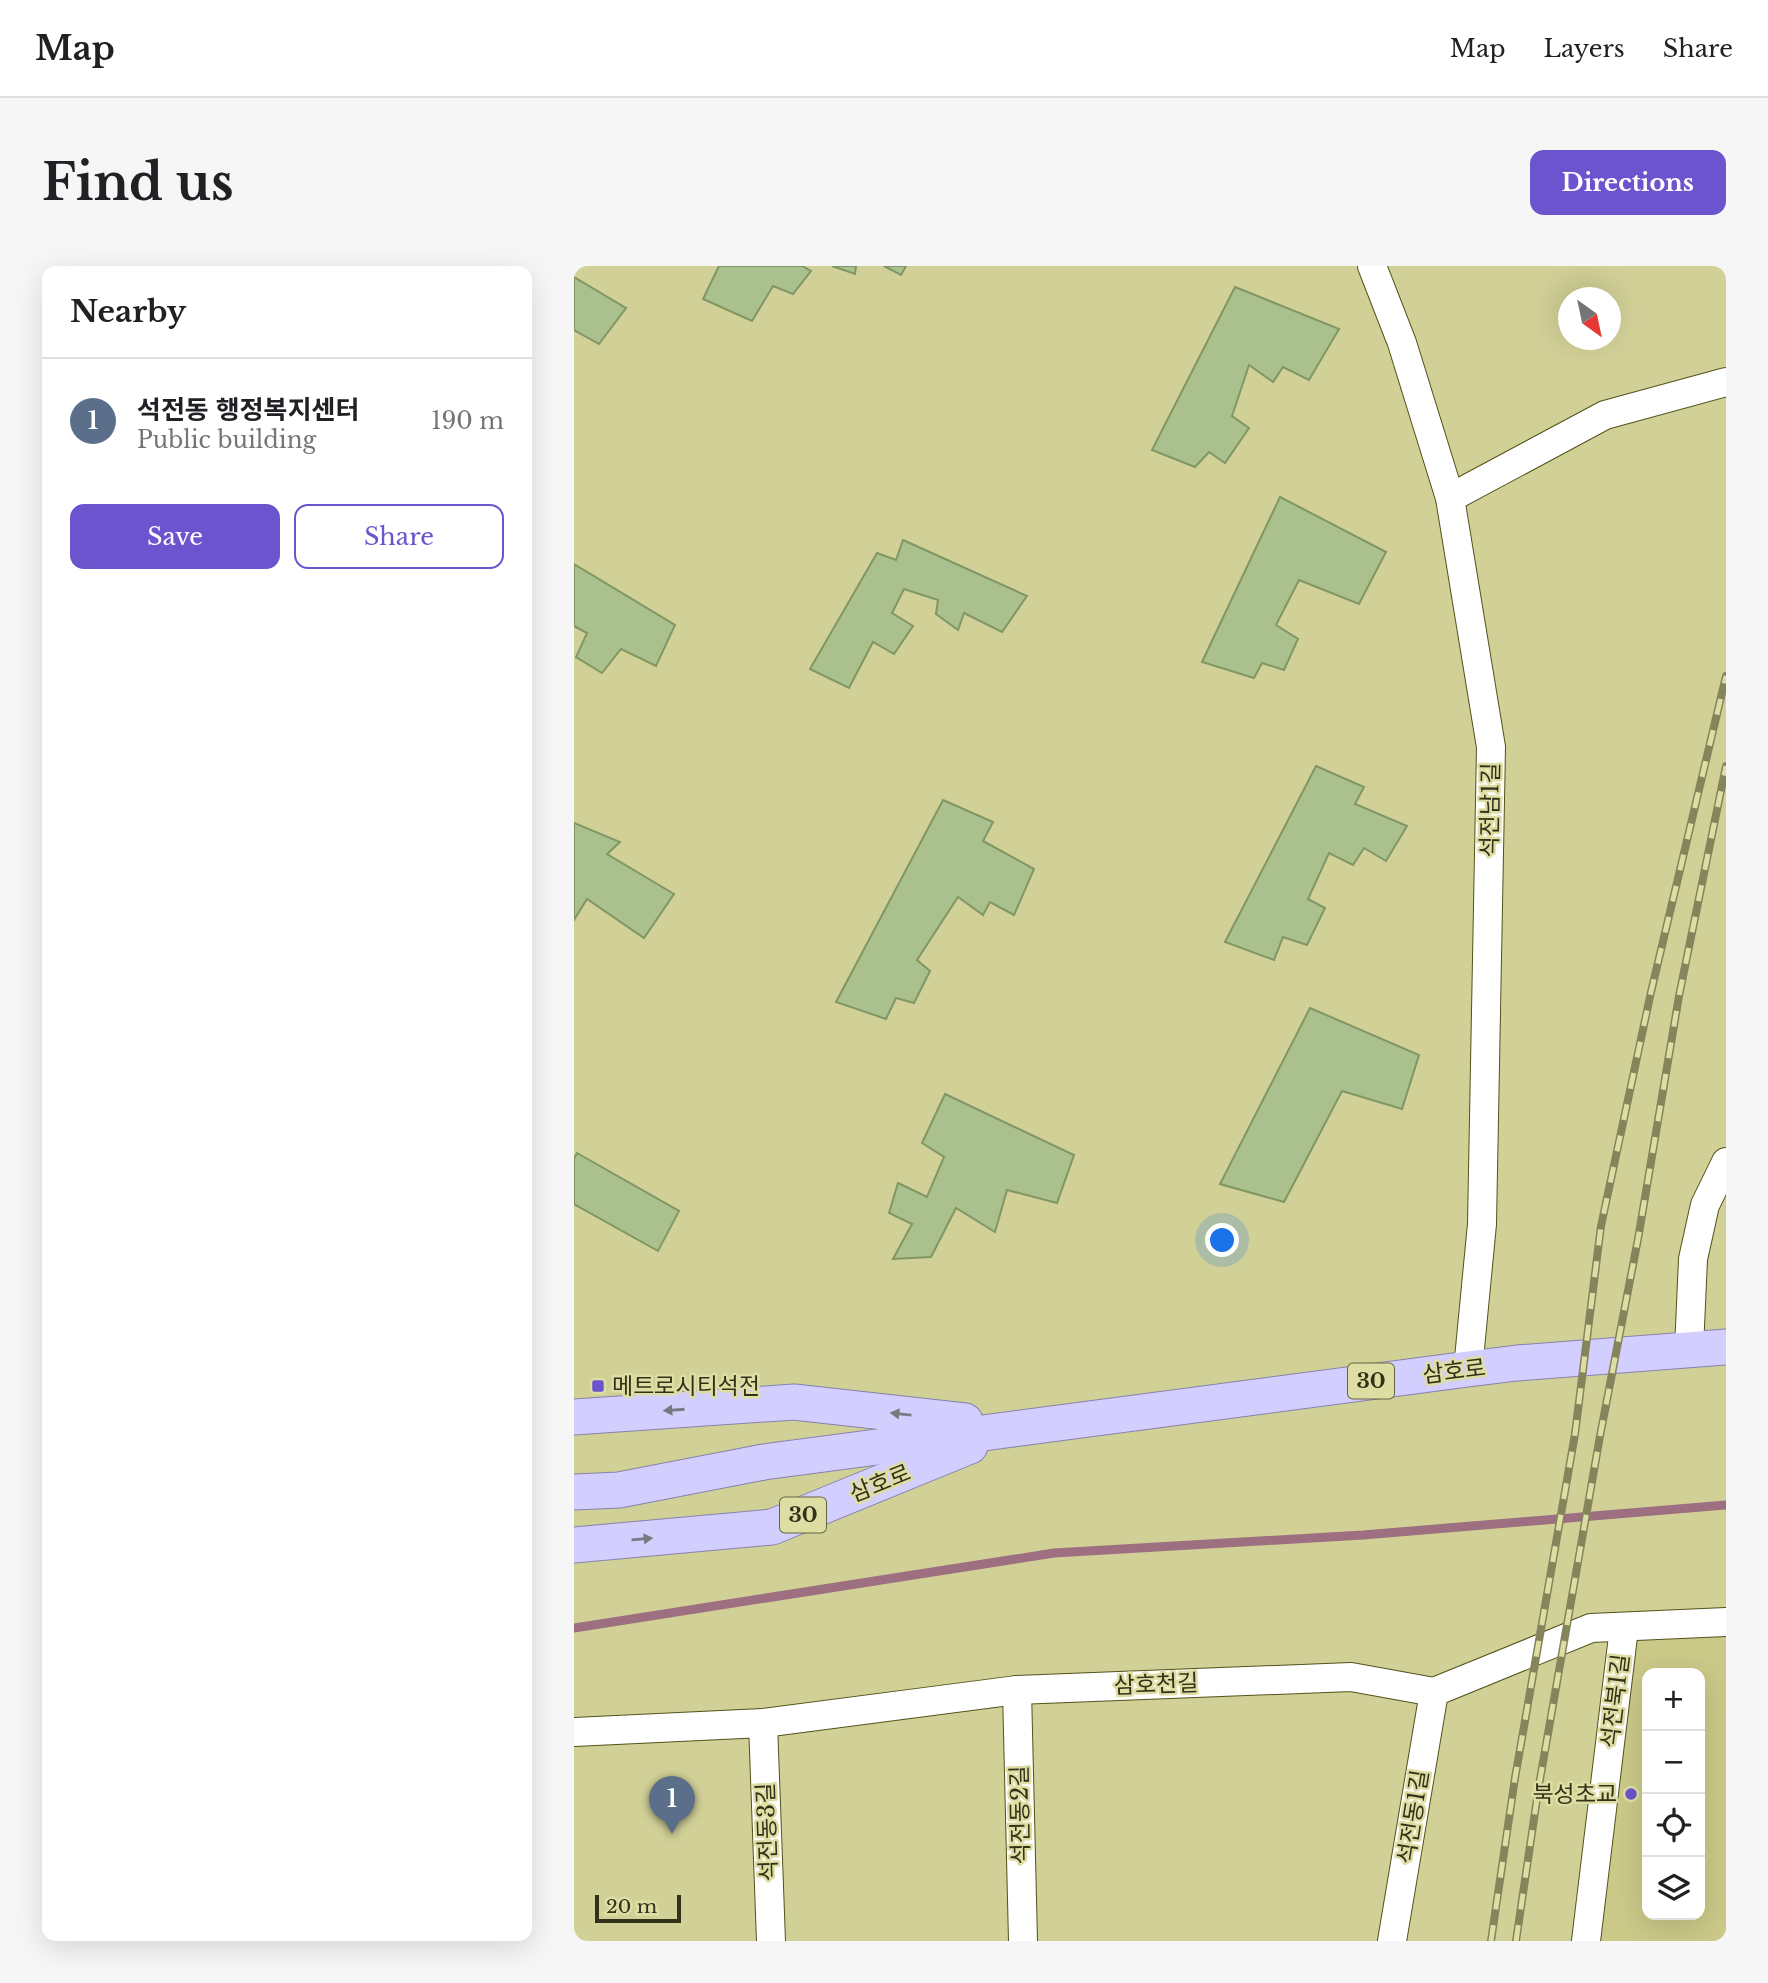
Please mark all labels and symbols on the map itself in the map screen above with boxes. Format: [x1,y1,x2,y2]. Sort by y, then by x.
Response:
north arrow [1558,287,1621,350]
street label: 석전남1길 [1475,762,1505,858]
your location [1205,1223,1239,1257]
street label: 삼호로 [1421,1353,1487,1389]
road number: 30 [1348,1364,1394,1398]
place label: 메트로시티석전 [612,1372,760,1400]
marker: 메트로시티석전 [590,1378,606,1394]
one-way arrow [663,1405,685,1416]
one-way arrow [890,1408,912,1419]
street label: 삼호로 [845,1458,915,1508]
road number: 30 [780,1498,826,1532]
one-way arrow [631,1533,653,1544]
street label: 석전북1길 [1595,1652,1635,1750]
street label: 삼호천길 [1113,1669,1199,1699]
street label: 석전동2길 [1005,1765,1035,1865]
street label: 석전동1길 [1392,1768,1434,1866]
pin: 1 [649,1776,695,1834]
place label: 북성초교 [1532,1780,1617,1808]
street label: 석전동3길 [751,1782,783,1882]
marker: 북성초교 [1623,1786,1639,1802]
scale bar [595,1892,681,1924]

